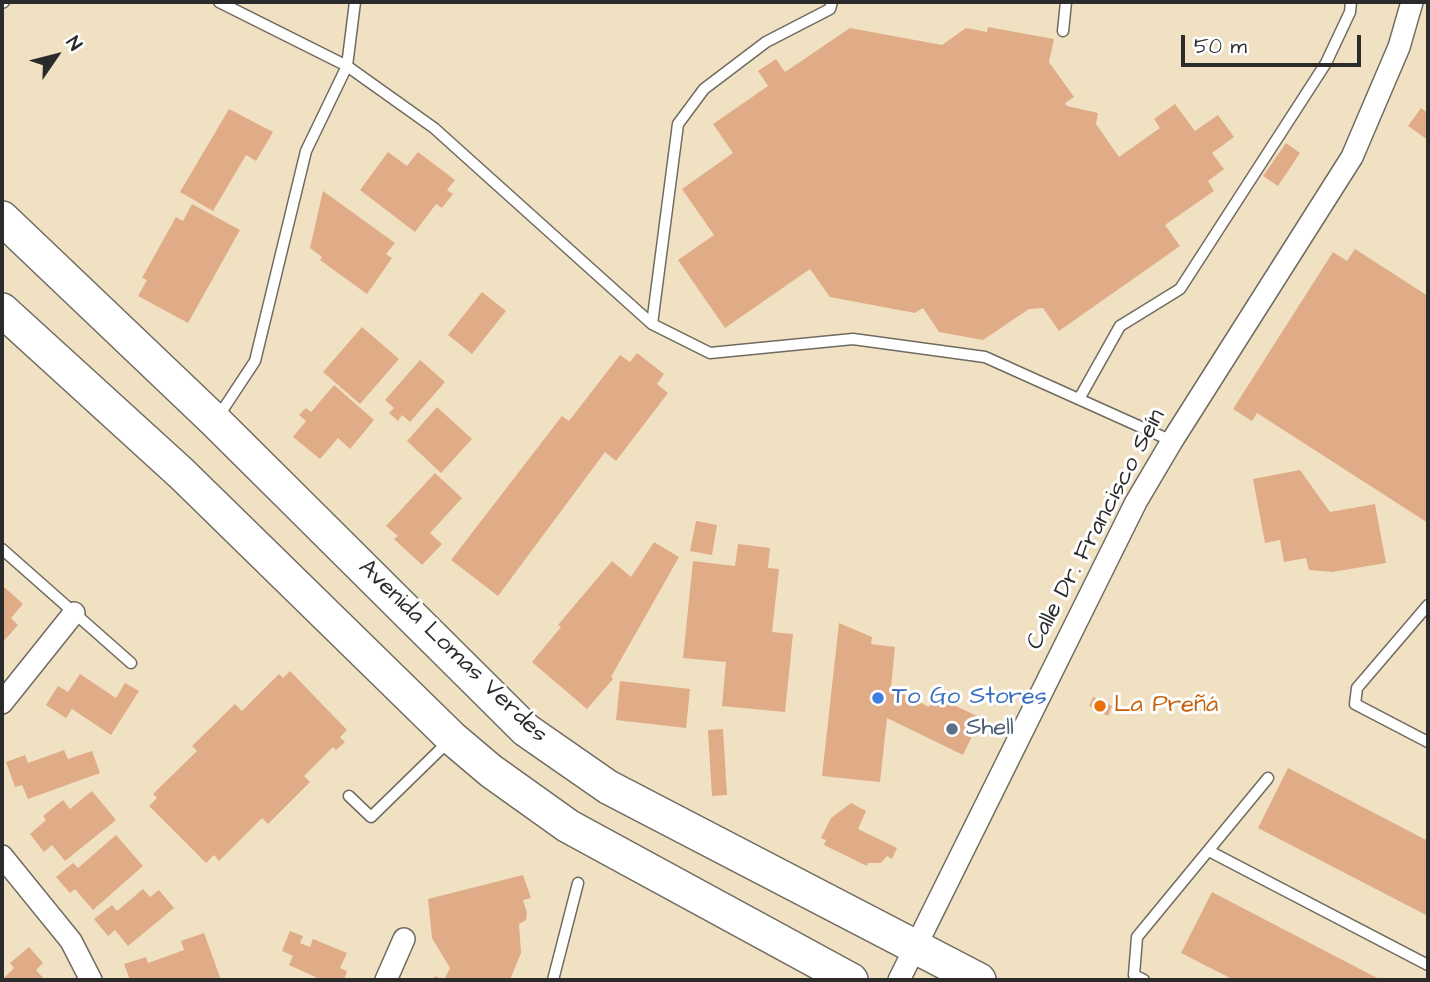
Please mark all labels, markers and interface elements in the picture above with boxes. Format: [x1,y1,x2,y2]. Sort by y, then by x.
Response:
north arrow [21,21,91,91]
scale bar [1185,21,1365,65]
text: N [59,31,88,56]
text: 50 m [1194,32,1247,61]
street label: Calle Dr. Francisco Seín [1021,405,1173,655]
street label: Avenida Lomas Verdes [351,554,553,750]
place label: To Go Stores [892,684,1047,712]
marker: To Go Stores [870,690,886,706]
place label: La Preñá [1114,692,1218,720]
marker: La Preñá [1092,698,1108,714]
place label: Shell [966,715,1014,743]
marker: Shell [944,721,960,737]

